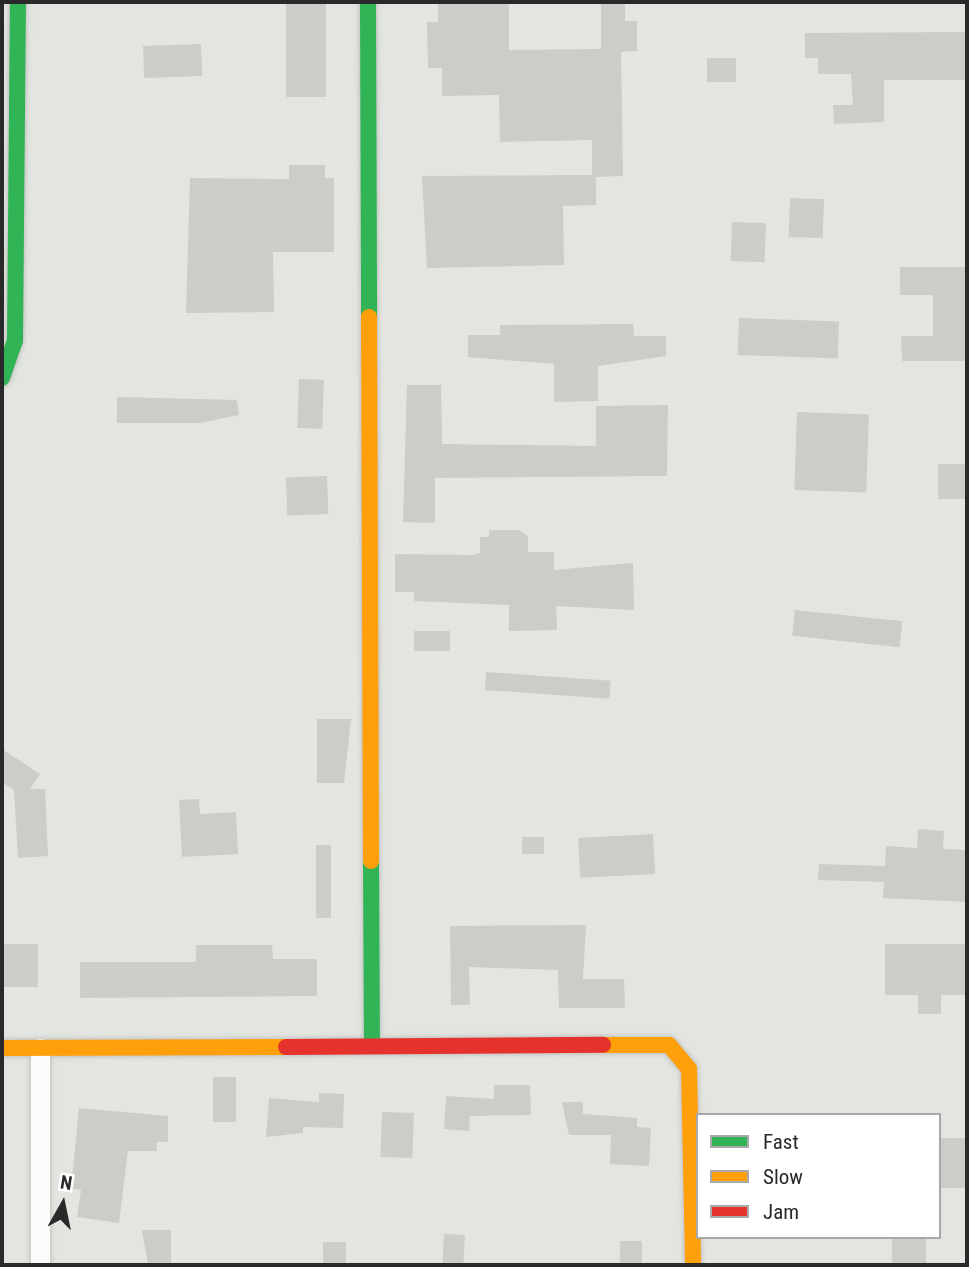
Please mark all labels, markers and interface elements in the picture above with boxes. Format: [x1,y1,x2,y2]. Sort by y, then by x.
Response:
legend [696,1113,941,1239]
text: Fast [763,1130,799,1154]
text: Slow [763,1165,803,1189]
north arrow [28,1169,98,1239]
text: N [59,1170,74,1195]
text: Jam [763,1200,799,1224]

